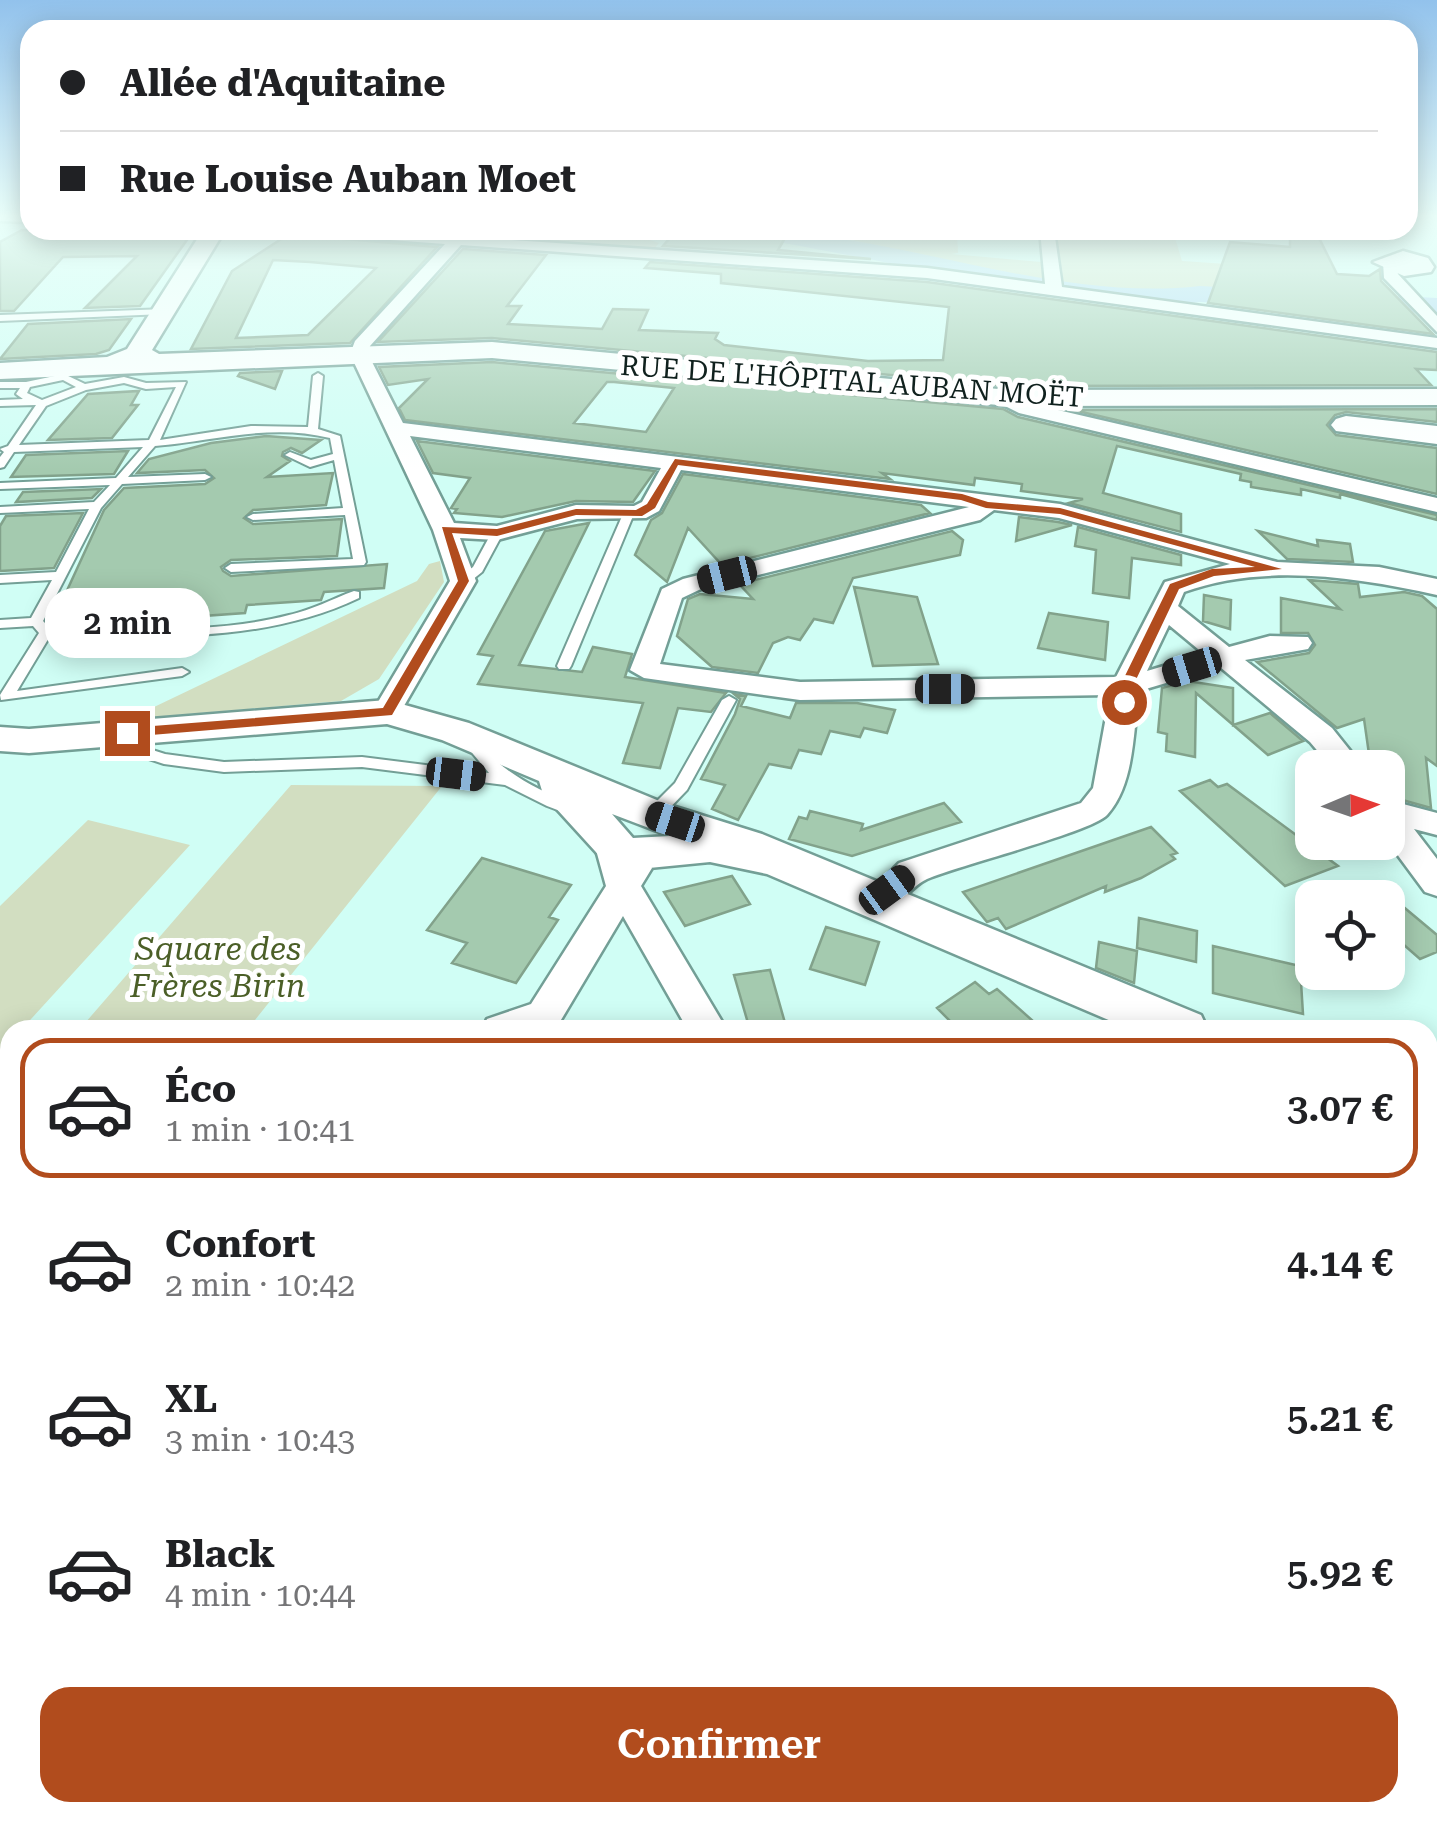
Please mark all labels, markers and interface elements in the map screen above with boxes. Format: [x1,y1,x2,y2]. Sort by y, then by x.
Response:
text: Allée d'Aquitaine [120,61,445,105]
text: Rue Louise Auban Moet [120,157,576,201]
street label: RUE DE L'HÔPITAL AUBAN MOËT [619,348,1085,414]
car [694,553,760,597]
callout: 2 min [44,588,210,658]
text: 2 min [83,604,172,642]
car [1159,644,1225,690]
car [915,674,975,704]
route start [1102,680,1147,725]
route end [105,711,150,756]
north arrow [1295,750,1405,860]
map controls [1295,750,1405,990]
car [424,755,488,793]
car [642,798,708,846]
car [854,860,920,920]
button: locate [1295,880,1405,990]
park label: Square des Frères Birin [129,930,306,1005]
icon: car [45,1063,135,1153]
text: Éco [165,1067,236,1111]
text: 3.07 € [1287,1086,1393,1130]
text: 1 min · 10:41 [165,1111,355,1149]
icon: car [45,1218,135,1308]
text: Confort [165,1222,315,1266]
text: 4.14 € [1287,1241,1393,1285]
text: 2 min · 10:42 [165,1266,355,1304]
icon: car [45,1373,135,1463]
text: XL [165,1377,217,1421]
text: 5.21 € [1287,1396,1393,1440]
text: 3 min · 10:43 [165,1421,355,1459]
icon: car [45,1528,135,1618]
text: Black [165,1532,275,1576]
text: 5.92 € [1287,1551,1393,1595]
text: 4 min · 10:44 [165,1576,355,1614]
button: Confirmer [40,1687,1398,1802]

